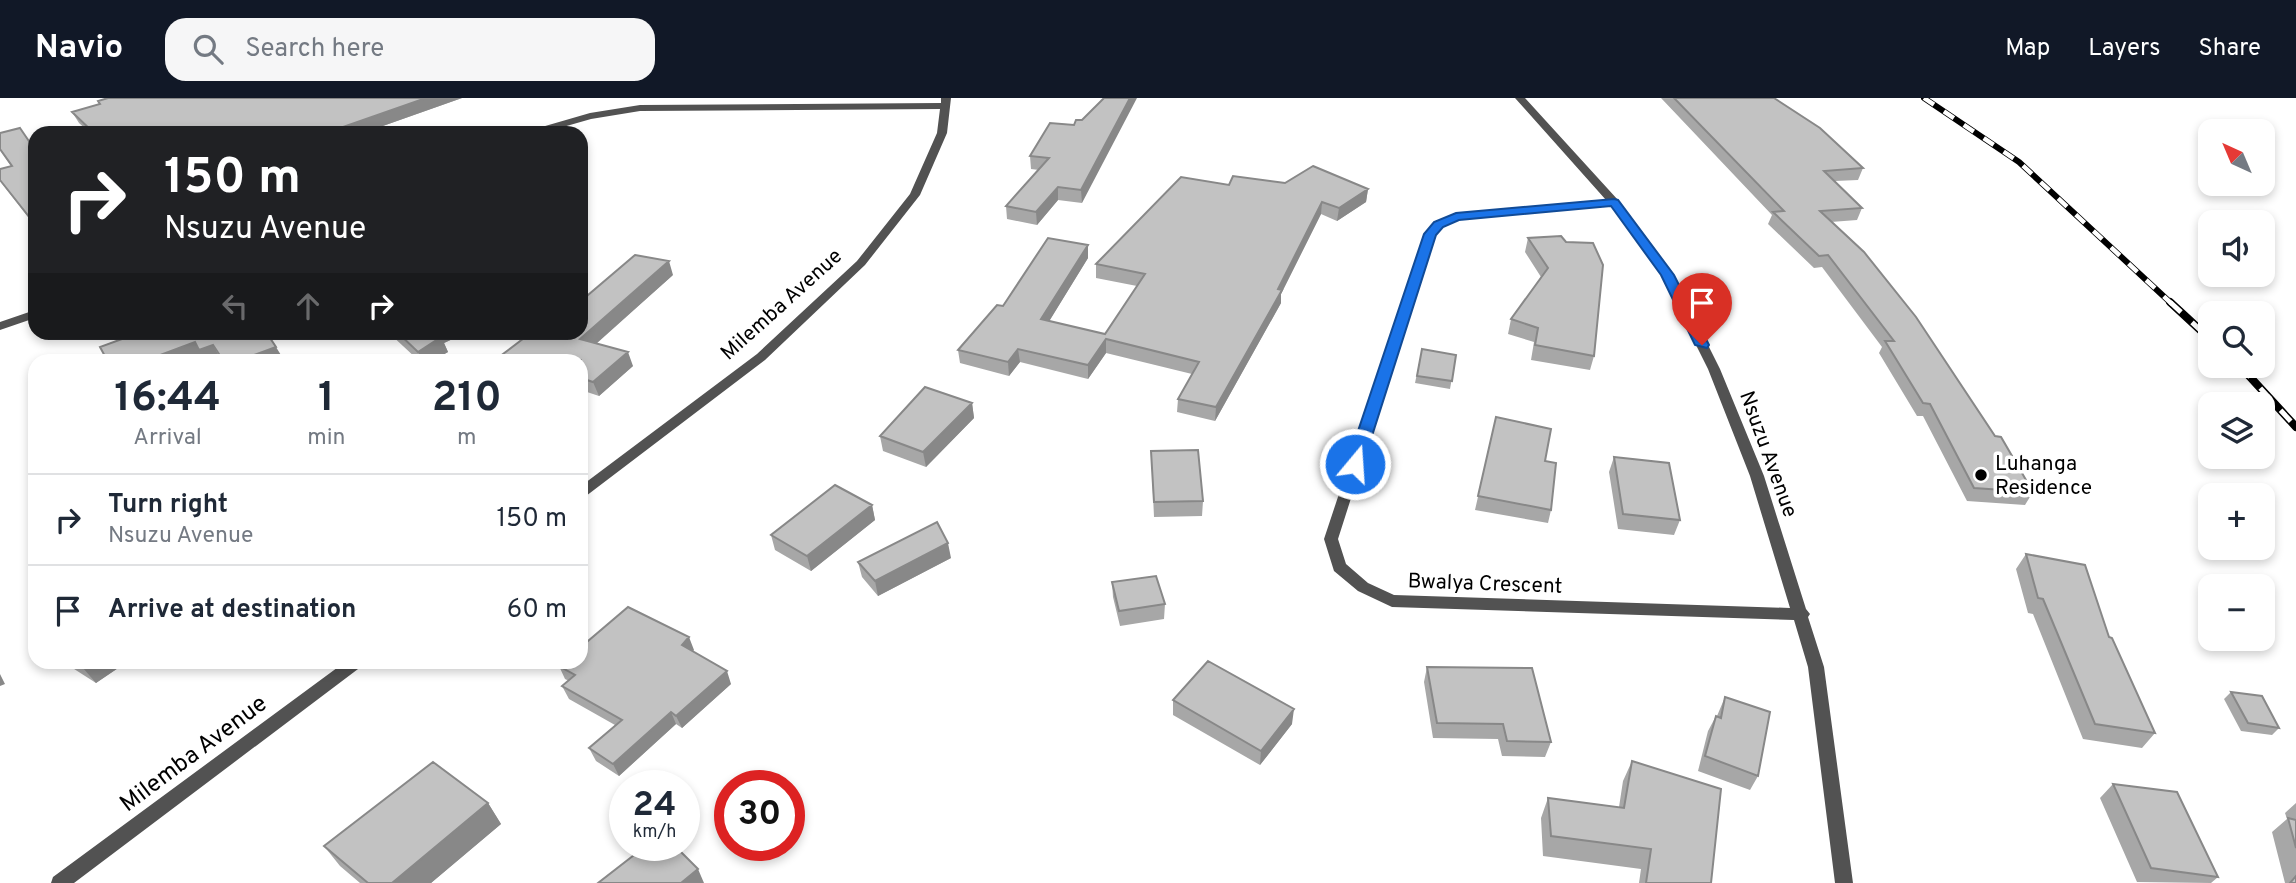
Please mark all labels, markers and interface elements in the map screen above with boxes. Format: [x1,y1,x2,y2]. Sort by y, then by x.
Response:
search box [165,18,655,81]
text: Navio [35,28,123,70]
icon: search [189,30,227,68]
text: Search here [245,33,384,66]
text: Map [2005,34,2050,64]
text: Layers [2088,34,2160,64]
text: Share [2198,34,2261,64]
north arrow [2198,119,2275,196]
map controls [2198,119,2275,651]
text: 150 m [164,149,301,211]
icon: right [49,154,140,245]
text: Nsuzu Avenue [164,210,366,250]
button: sound [2198,210,2275,287]
street label: Milemba Avenue [716,243,848,367]
pin [1672,273,1732,345]
icon: arrive [1683,284,1721,322]
icon: left [216,287,254,325]
icon: ahead [289,287,327,325]
icon: right [362,287,400,325]
button: search [2198,301,2275,378]
text: 16:44 [114,373,221,426]
text: 1 [318,373,335,426]
text: 210 [432,373,502,426]
street label: Nsuzu Avenue [1732,388,1803,521]
button: layers [2198,392,2275,469]
text: Arrival [133,424,202,453]
text: min [307,424,345,453]
text: m [457,424,476,453]
position arrow [1318,427,1392,501]
place label: Luhanga Residence [1995,451,2092,502]
marker: Luhanga Residence [1973,467,1989,483]
button: + [2198,483,2275,560]
text: Turn right [108,489,228,522]
icon: right [49,501,87,539]
text: 150 m [496,503,567,536]
text: Nsuzu Avenue [108,522,253,551]
street label: Bwalya Crescent [1407,568,1563,601]
button: − [2198,574,2275,651]
icon: arrive [49,592,87,630]
text: Arrive at destination [108,594,356,627]
text: 60 m [507,594,567,627]
street label: Milemba Avenue [115,689,274,820]
speed limit sign: 30 [714,770,805,861]
text: 24 [633,784,676,828]
text: km/h [633,821,676,844]

